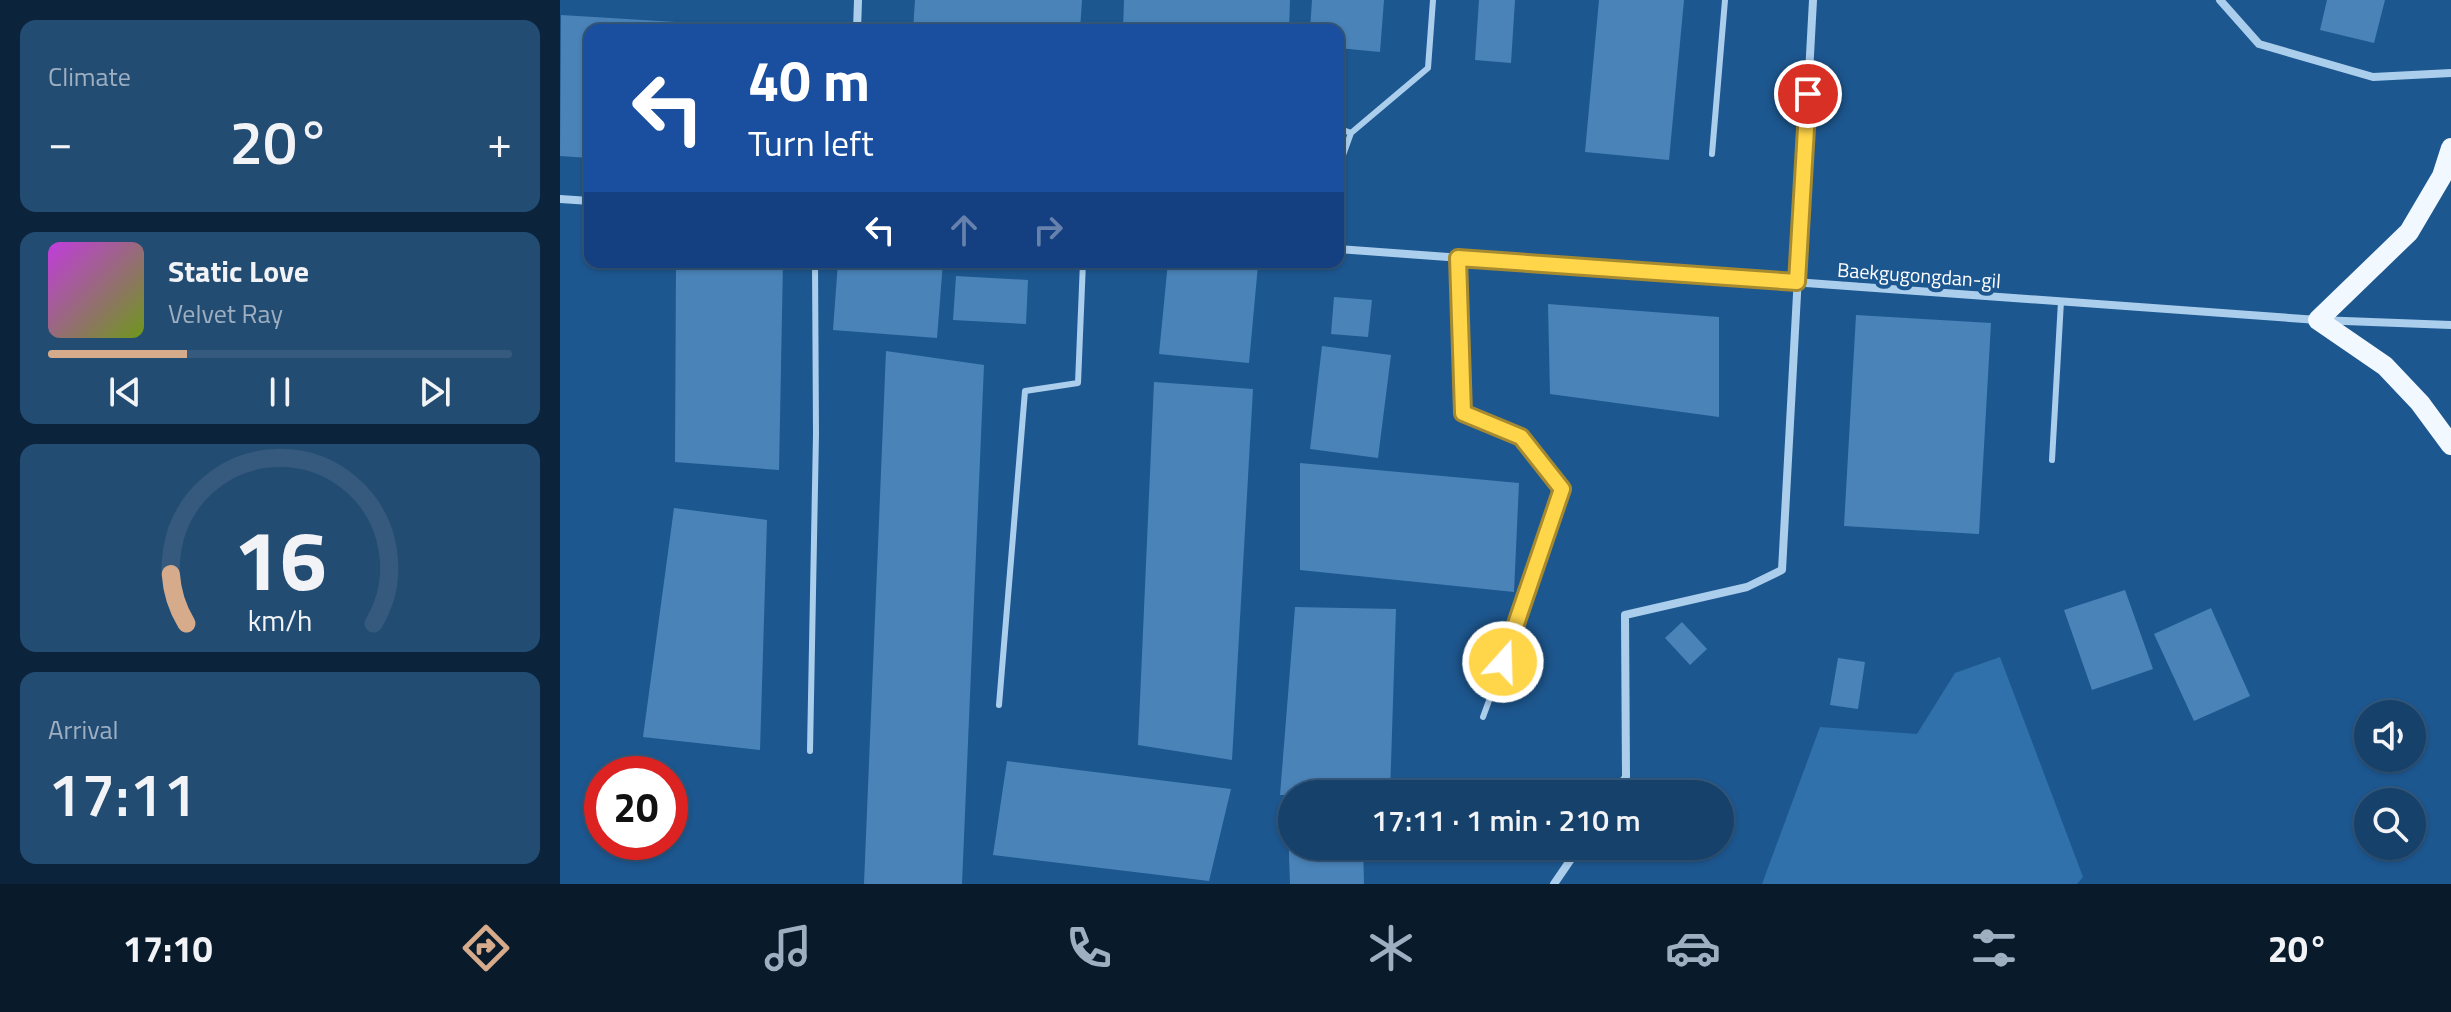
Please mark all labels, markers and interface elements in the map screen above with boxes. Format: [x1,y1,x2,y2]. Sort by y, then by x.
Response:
text: 40 m [748,38,870,123]
icon: left [616,56,720,160]
text: Climate [48,57,131,96]
pin [1774,60,1842,128]
icon: arrive [1786,72,1830,116]
text: 20° [230,96,330,187]
text: − [48,108,73,175]
text: + [487,108,512,175]
text: Turn left [748,115,874,170]
icon: left [858,208,902,252]
icon: ahead [942,208,986,252]
icon: right [1026,208,1070,252]
text: Static Love [168,248,309,294]
street label: Baekgugongdan-gil [1836,254,2002,296]
text: Velvet Ray [168,294,283,333]
icon: previous [103,370,147,414]
icon: pause [258,370,302,414]
icon: next [413,370,457,414]
text: 16 [233,496,327,622]
text: km/h [248,599,312,642]
position arrow [1461,620,1545,704]
map controls [2354,700,2426,860]
button: sound [2354,700,2426,772]
text: Arrival [48,710,119,749]
text: 17:11 [48,748,197,839]
speed limit sign: 20 [584,756,688,860]
button: search [2354,788,2426,860]
text: 17:11 · 1 min · 210 m [1371,797,1641,843]
icon: directions [458,920,514,976]
icon: music [760,920,816,976]
icon: phone [1061,920,1117,976]
icon: climate [1363,920,1419,976]
icon: car [1665,920,1721,976]
icon: filters [1966,920,2022,976]
text: 17:10 [123,921,213,976]
text: 20° [2268,921,2328,976]

